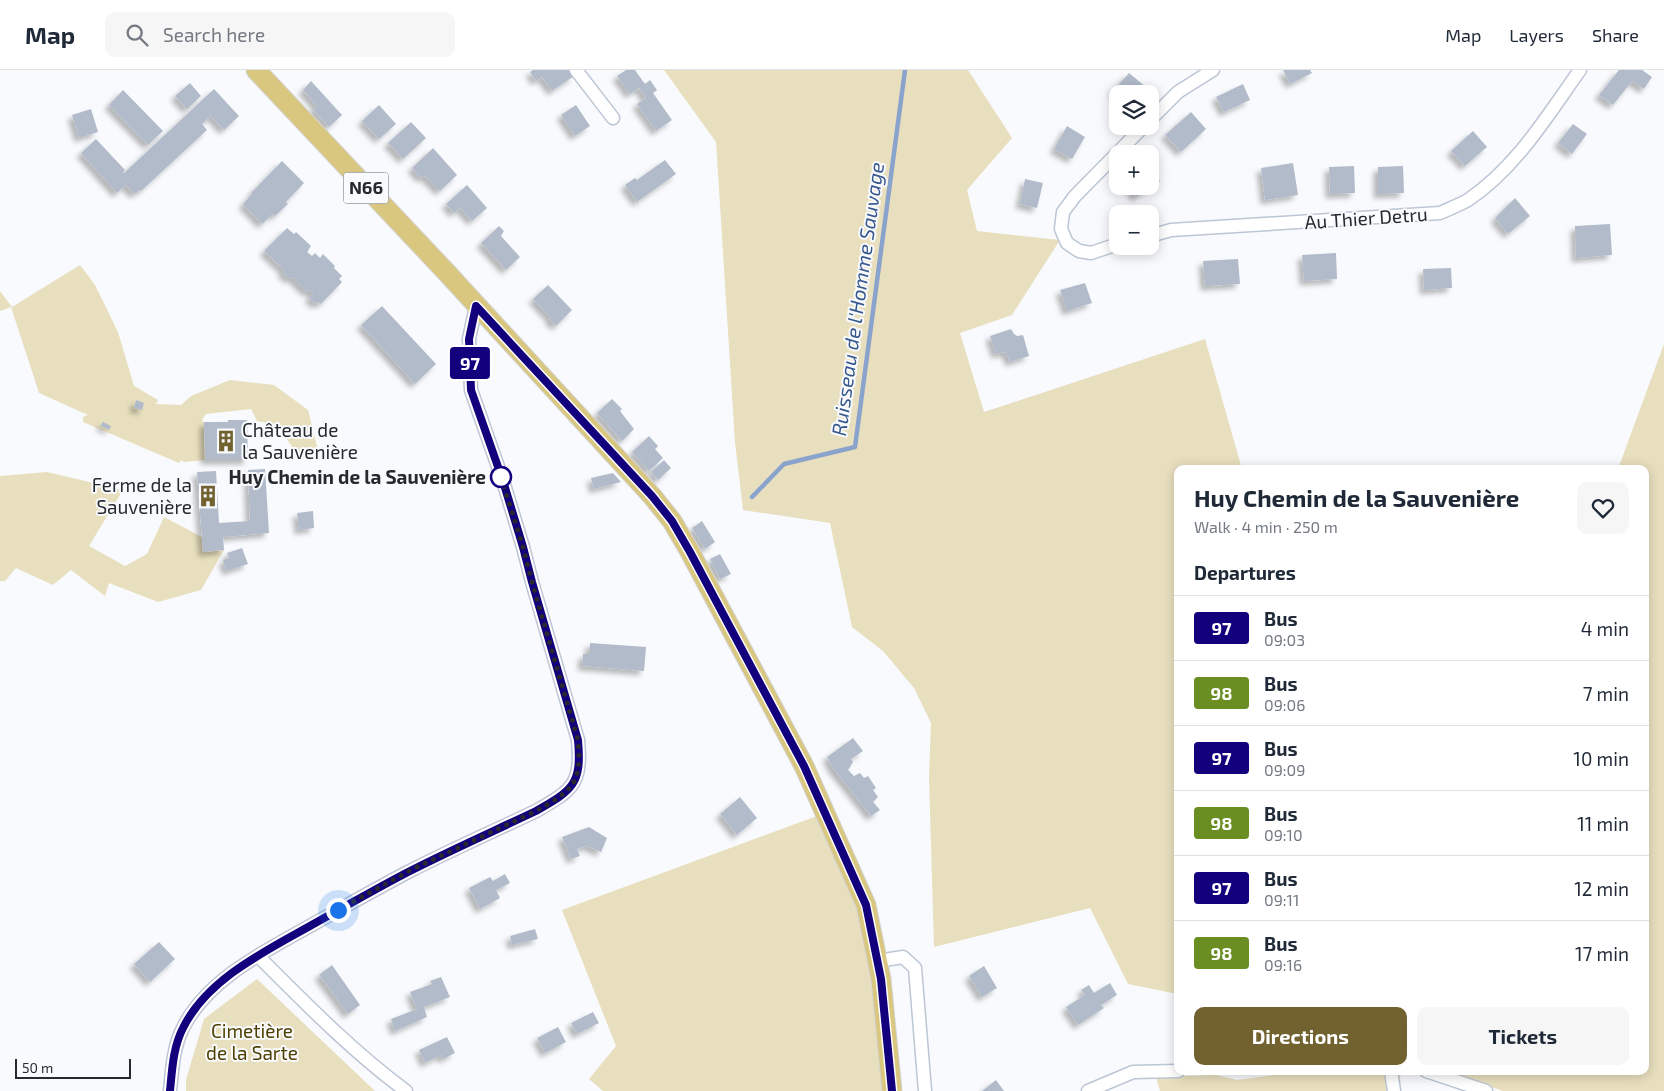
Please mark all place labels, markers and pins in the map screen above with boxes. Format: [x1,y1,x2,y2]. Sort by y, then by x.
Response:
place label: Château de la Sauvenière [242,418,358,463]
building icon: Château de la Sauvenière [213,428,239,454]
place label: Huy Chemin de la Sauvenière [228,465,486,489]
marker: Huy Chemin de la Sauvenière [490,466,512,488]
place label: Ferme de la Sauvenière [92,473,192,518]
building icon: Ferme de la Sauvenière [195,483,221,509]

